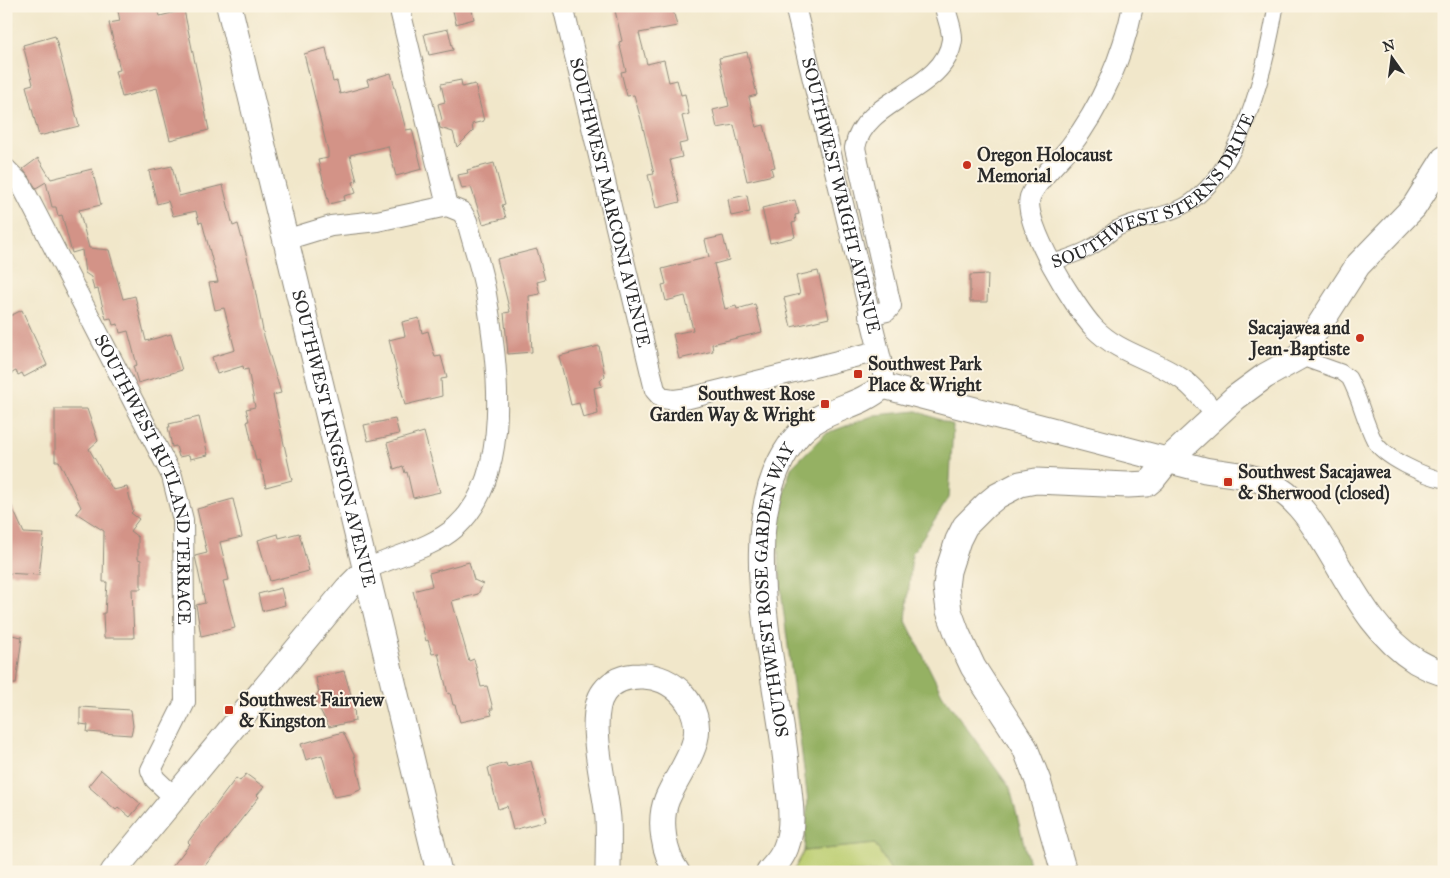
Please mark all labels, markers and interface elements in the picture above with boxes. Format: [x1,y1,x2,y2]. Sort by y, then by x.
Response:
north arrow [1368,32,1418,82]
text: N [1381,36,1397,56]
street label: SOUTHWEST WRIGHT AVENUE [797,55,885,336]
street label: SOUTHWEST MARCONI AVENUE [565,56,655,349]
street label: SOUTHWEST STERNS DRIVE [1048,110,1259,273]
place label: Oregon Holocaust Memorial [977,144,1113,187]
marker: Oregon Holocaust Memorial [961,159,973,171]
street label: SOUTHWEST KINGSTON AVENUE [287,288,381,590]
place label: Sacajawea and Jean-Baptiste [1248,317,1351,361]
street label: SOUTHWEST RUTLAND TERRACE [90,331,195,625]
marker: Sacajawea and Jean-Baptiste [1354,332,1366,344]
place label: Southwest Park Place & Wright [868,353,982,397]
marker: Southwest Park Place & Wright [852,368,864,380]
place label: Southwest Rose Garden Way & Wright [650,383,816,427]
marker: Southwest Rose Garden Way & Wright [819,398,831,410]
street label: SOUTHWEST ROSE GARDEN WAY [750,438,800,739]
place label: Southwest Sacajawea & Sherwood (closed) [1238,461,1391,505]
marker: Southwest Sacajawea & Sherwood (closed) [1222,476,1234,488]
place label: Southwest Fairview & Kingston [239,689,385,733]
marker: Southwest Fairview & Kingston [223,704,235,716]

